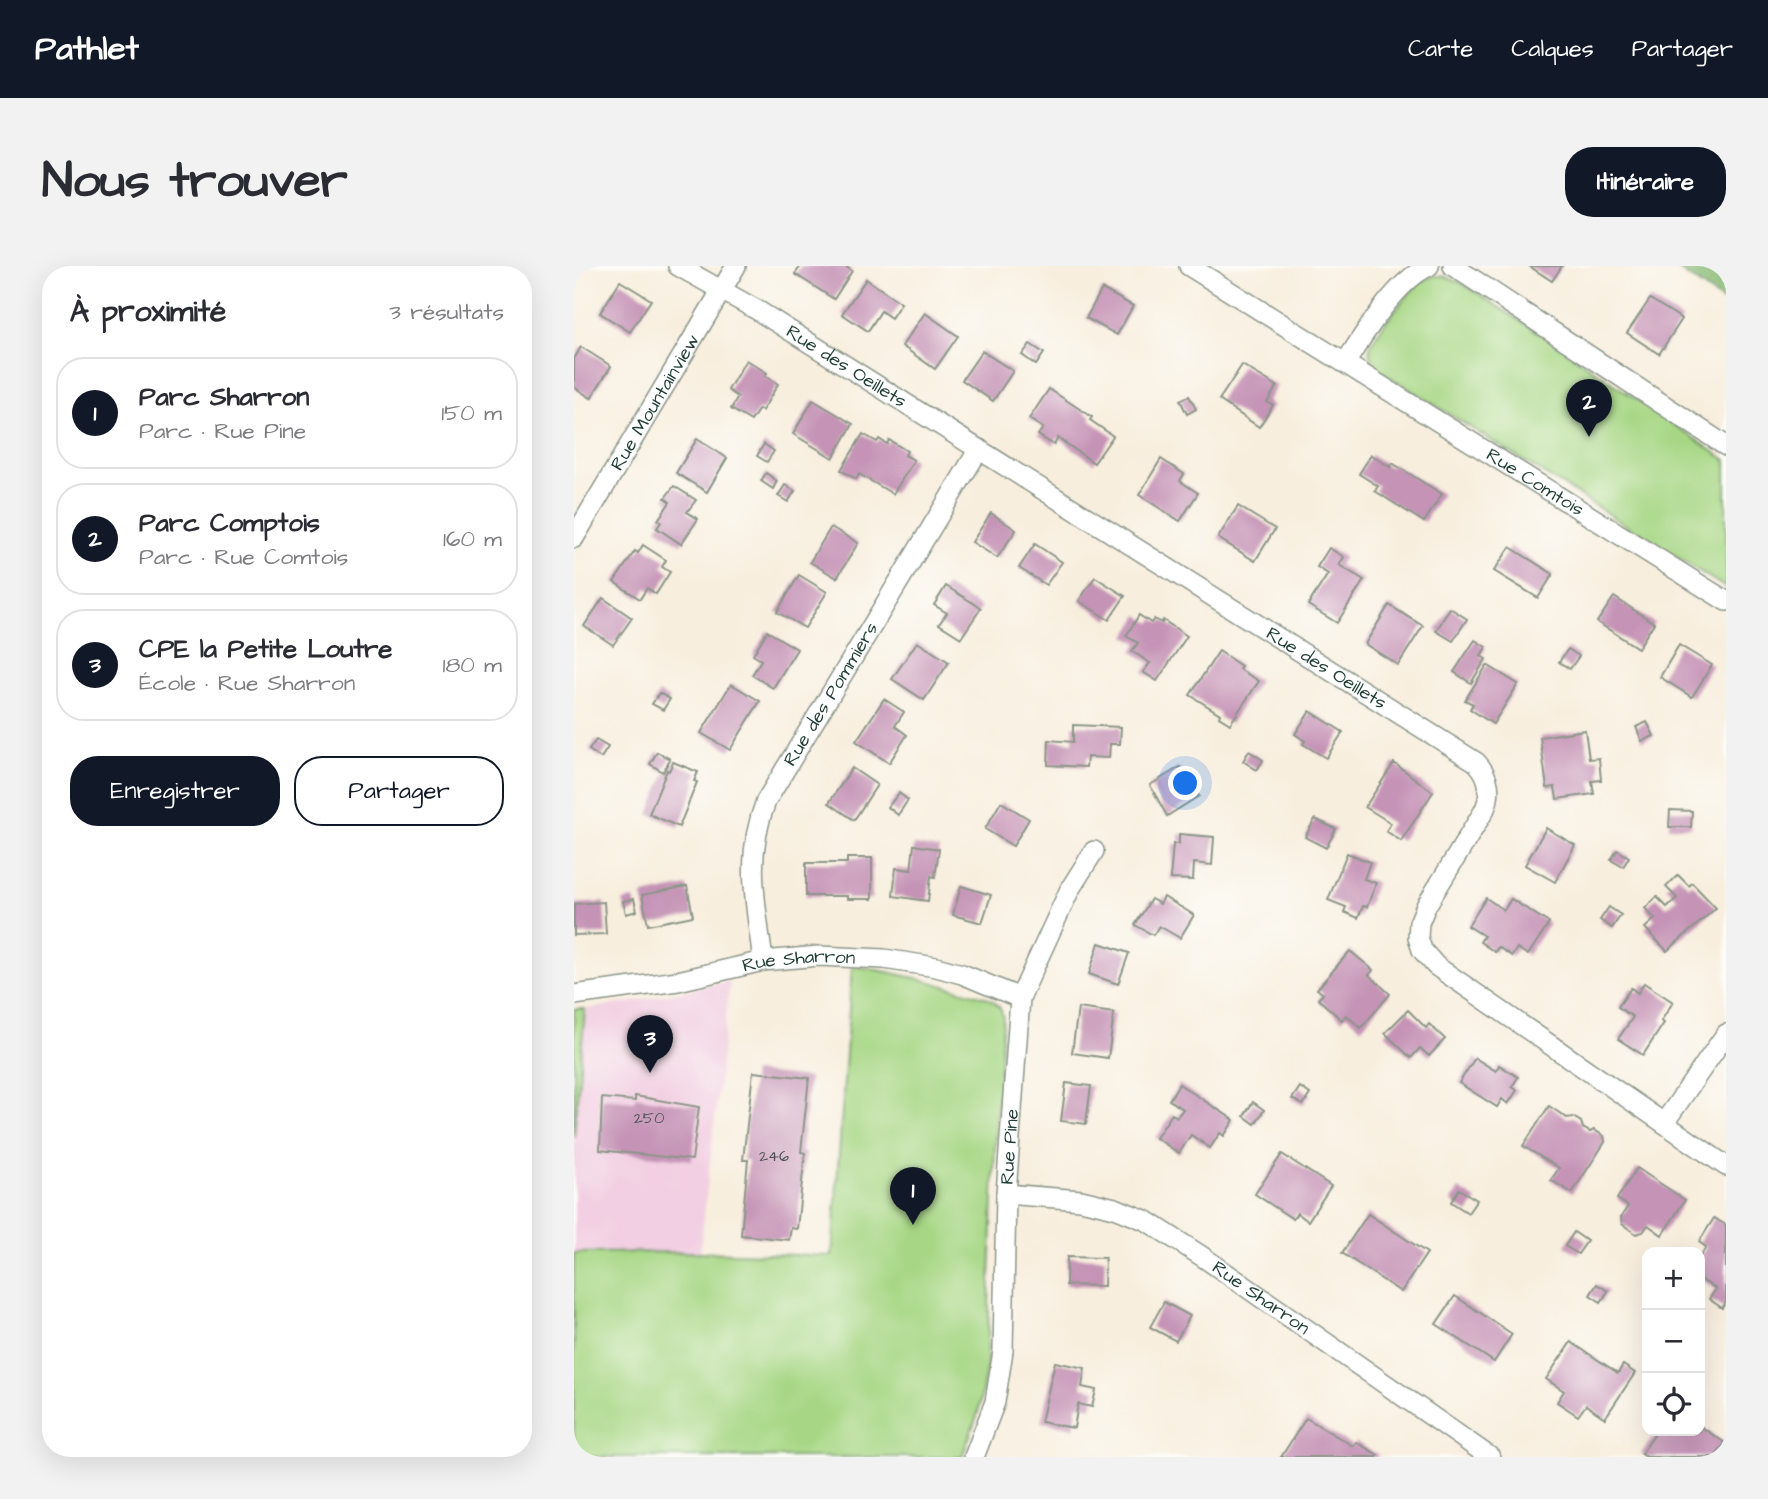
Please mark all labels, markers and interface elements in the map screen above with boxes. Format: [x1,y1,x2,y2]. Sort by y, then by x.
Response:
text: Pathlet [35,26,139,72]
text: Carte [1408,32,1473,66]
text: Calques [1511,32,1594,66]
text: Partager [1632,32,1733,66]
button: Itinéraire [1565,147,1726,217]
text: Nous trouver [42,148,348,216]
text: À proximité [70,291,226,333]
text: 3 résultats [389,296,504,328]
street label: Rue des Oeillets [781,318,912,414]
street label: Rue Mountainview [604,329,706,476]
text: Parc Sharron [139,379,309,415]
pin: 2 [1566,379,1612,437]
text: 1 [94,397,96,429]
text: 150 m [441,397,502,429]
text: Parc · Rue Pine [139,415,306,447]
street label: Rue Comtois [1481,441,1589,523]
text: Parc Comptois [139,505,320,541]
text: 2 [88,523,102,555]
text: 160 m [443,523,502,555]
text: Parc · Rue Comtois [139,541,348,573]
street label: Rue des Pommiers [777,617,885,771]
street label: Rue des Oeillets [1261,620,1392,716]
text: CPE la Petite Loutre [139,631,392,667]
text: 3 [89,649,101,681]
text: 180 m [443,649,502,681]
text: École · Rue Sharron [139,667,355,699]
button: Enregistrer [70,756,280,826]
button: Partager [294,756,504,826]
your location [1168,766,1202,800]
street label: Rue Sharron [739,942,856,979]
pin: 3 [627,1015,673,1073]
house number: 250 [634,1107,664,1129]
street label: Rue Pine [993,1108,1026,1185]
house number: 246 [759,1145,789,1167]
pin: 1 [890,1167,936,1225]
map controls [1642,1247,1705,1436]
button: + [1642,1247,1705,1310]
street label: Rue Sharron [1207,1254,1315,1341]
button: − [1642,1310,1705,1373]
button: locate [1642,1373,1705,1436]

